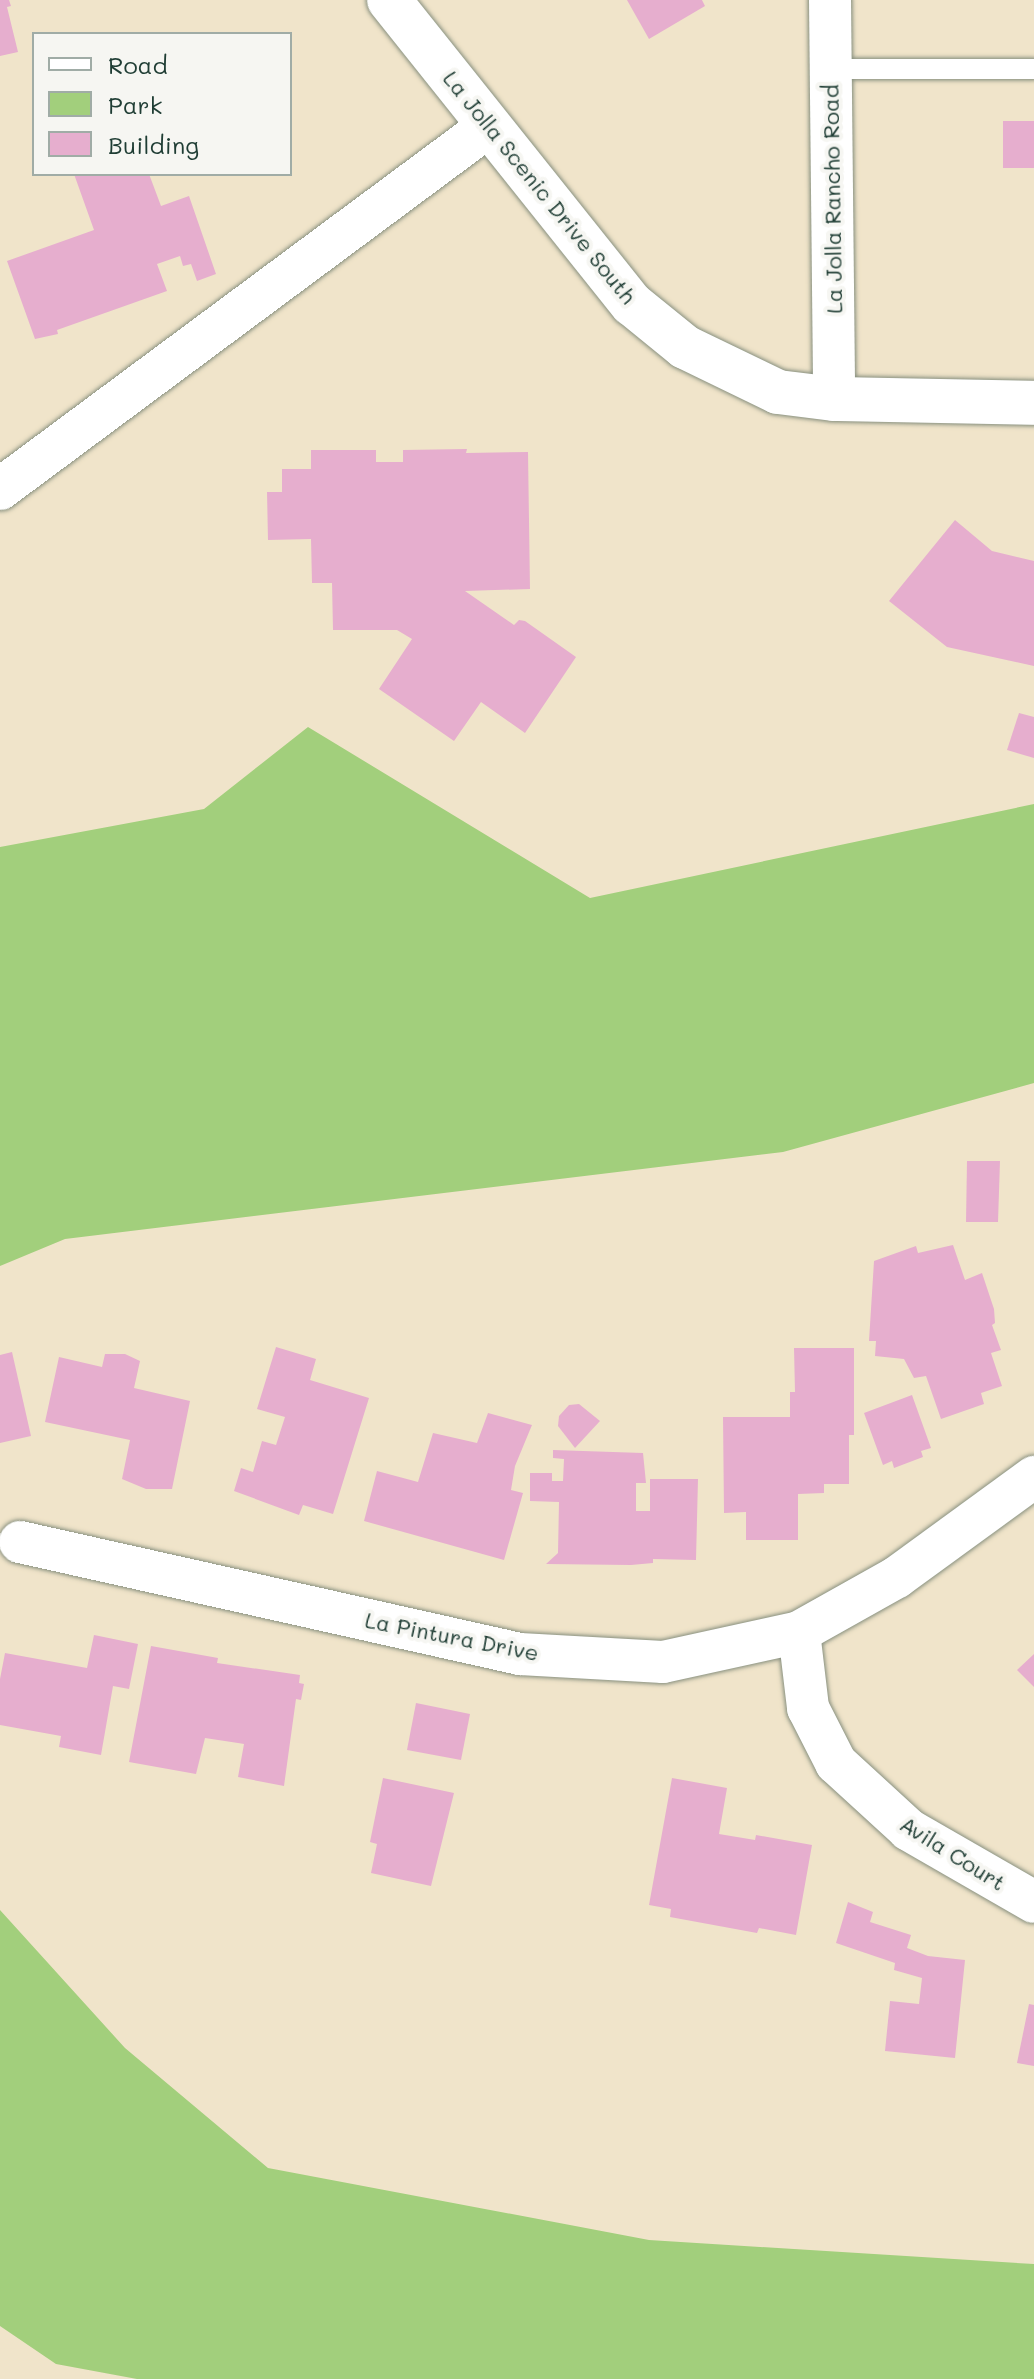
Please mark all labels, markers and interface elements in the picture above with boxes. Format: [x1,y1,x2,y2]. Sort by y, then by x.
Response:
legend [32,32,292,176]
text: Road [108,49,168,80]
street label: La Jolla Scenic Drive South [438,65,642,309]
street label: La Jolla Rancho Road [817,84,847,314]
text: Park [108,89,162,120]
text: Building [108,129,199,160]
street label: La Pintura Drive [363,1606,541,1666]
street label: Avila Court [895,1810,1011,1896]

